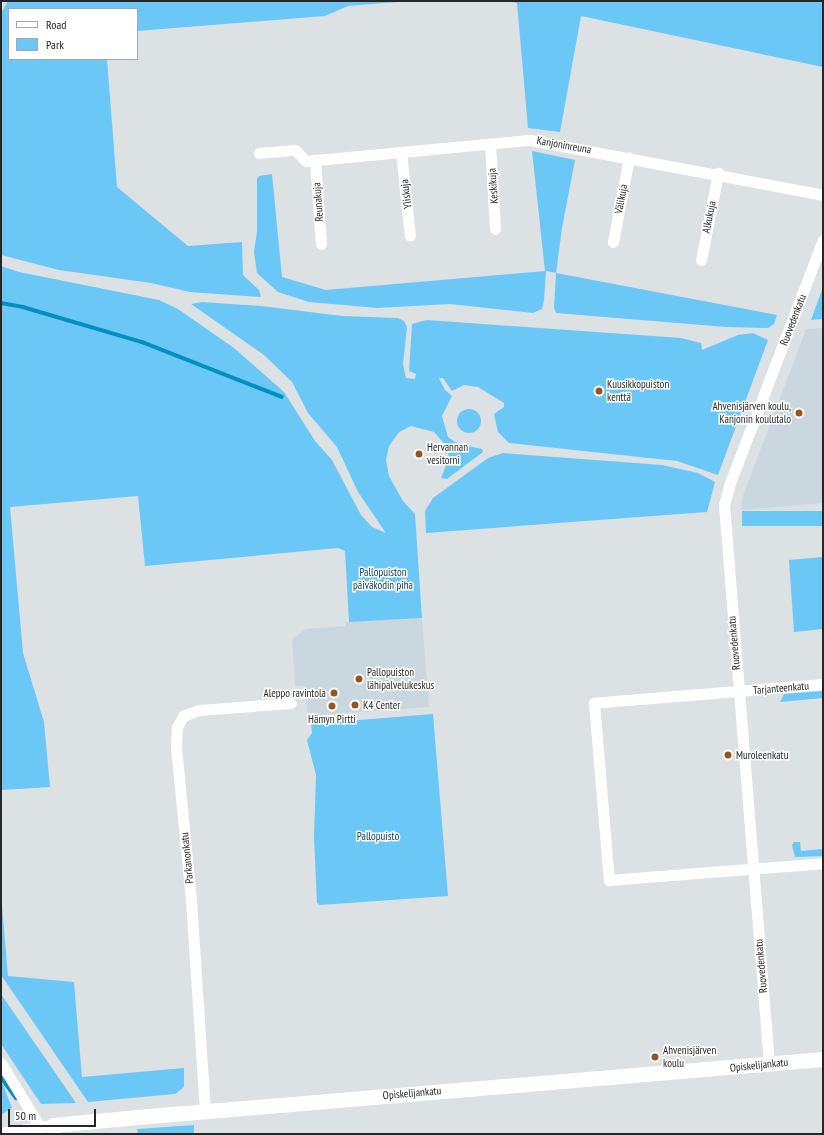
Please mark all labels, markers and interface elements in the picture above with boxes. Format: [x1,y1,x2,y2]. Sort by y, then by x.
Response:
legend [8,8,138,60]
text: Road [46,17,66,32]
text: Park [46,37,64,52]
street label: Kanjoninreuna [536,134,592,156]
street label: Keskikuja [485,168,501,204]
street label: Yliskuja [398,179,414,209]
street label: Reunakuja [310,182,326,222]
street label: Välikuja [612,183,630,215]
street label: Alkukuja [699,200,719,234]
street label: Ruovedenkatu [777,292,809,348]
place label: Kuusikkopuiston kenttä [607,378,669,404]
marker: Kuusikkopuiston kenttä [594,386,604,396]
place label: Ahvenisjärven koulu, Kanjonin koulutalo [712,400,791,426]
marker: Ahvenisjärven koulu, Kanjonin koulutalo [794,408,804,418]
place label: Hervannan vesitorni [427,441,468,467]
marker: Hervannan vesitorni [414,449,424,459]
park label: Pallopuiston päiväkodin piha [353,566,413,592]
street label: Ruovedenkatu [725,615,743,671]
place label: Pallopuiston lähipalvelukeskus [367,666,434,692]
marker: Pallopuiston lähipalvelukeskus [354,674,364,684]
street label: Tarjanteenkatu [752,679,810,697]
place label: Aleppo ravintola [263,686,326,700]
marker: Aleppo ravintola [329,688,339,698]
place label: K4 Center [363,698,400,712]
marker: K4 Center [350,700,360,710]
marker: Hämyn Pirtti [327,701,337,711]
place label: Hämyn Pirtti [308,712,356,726]
place label: Muroleenkatu [736,748,788,762]
marker: Muroleenkatu [723,750,733,760]
park label: Pallopuisto [357,829,399,843]
street label: Parkanonkatu [178,832,196,884]
street label: Ruovedenkatu [752,938,770,994]
place label: Ahvenisjärven koulu [663,1044,716,1070]
marker: Ahvenisjärven koulu [650,1052,660,1062]
street label: Opiskelijankatu [729,1055,789,1075]
street label: Opiskelijankatu [382,1084,442,1102]
scale bar [10,1101,98,1127]
text: 50 m [15,1108,36,1123]

